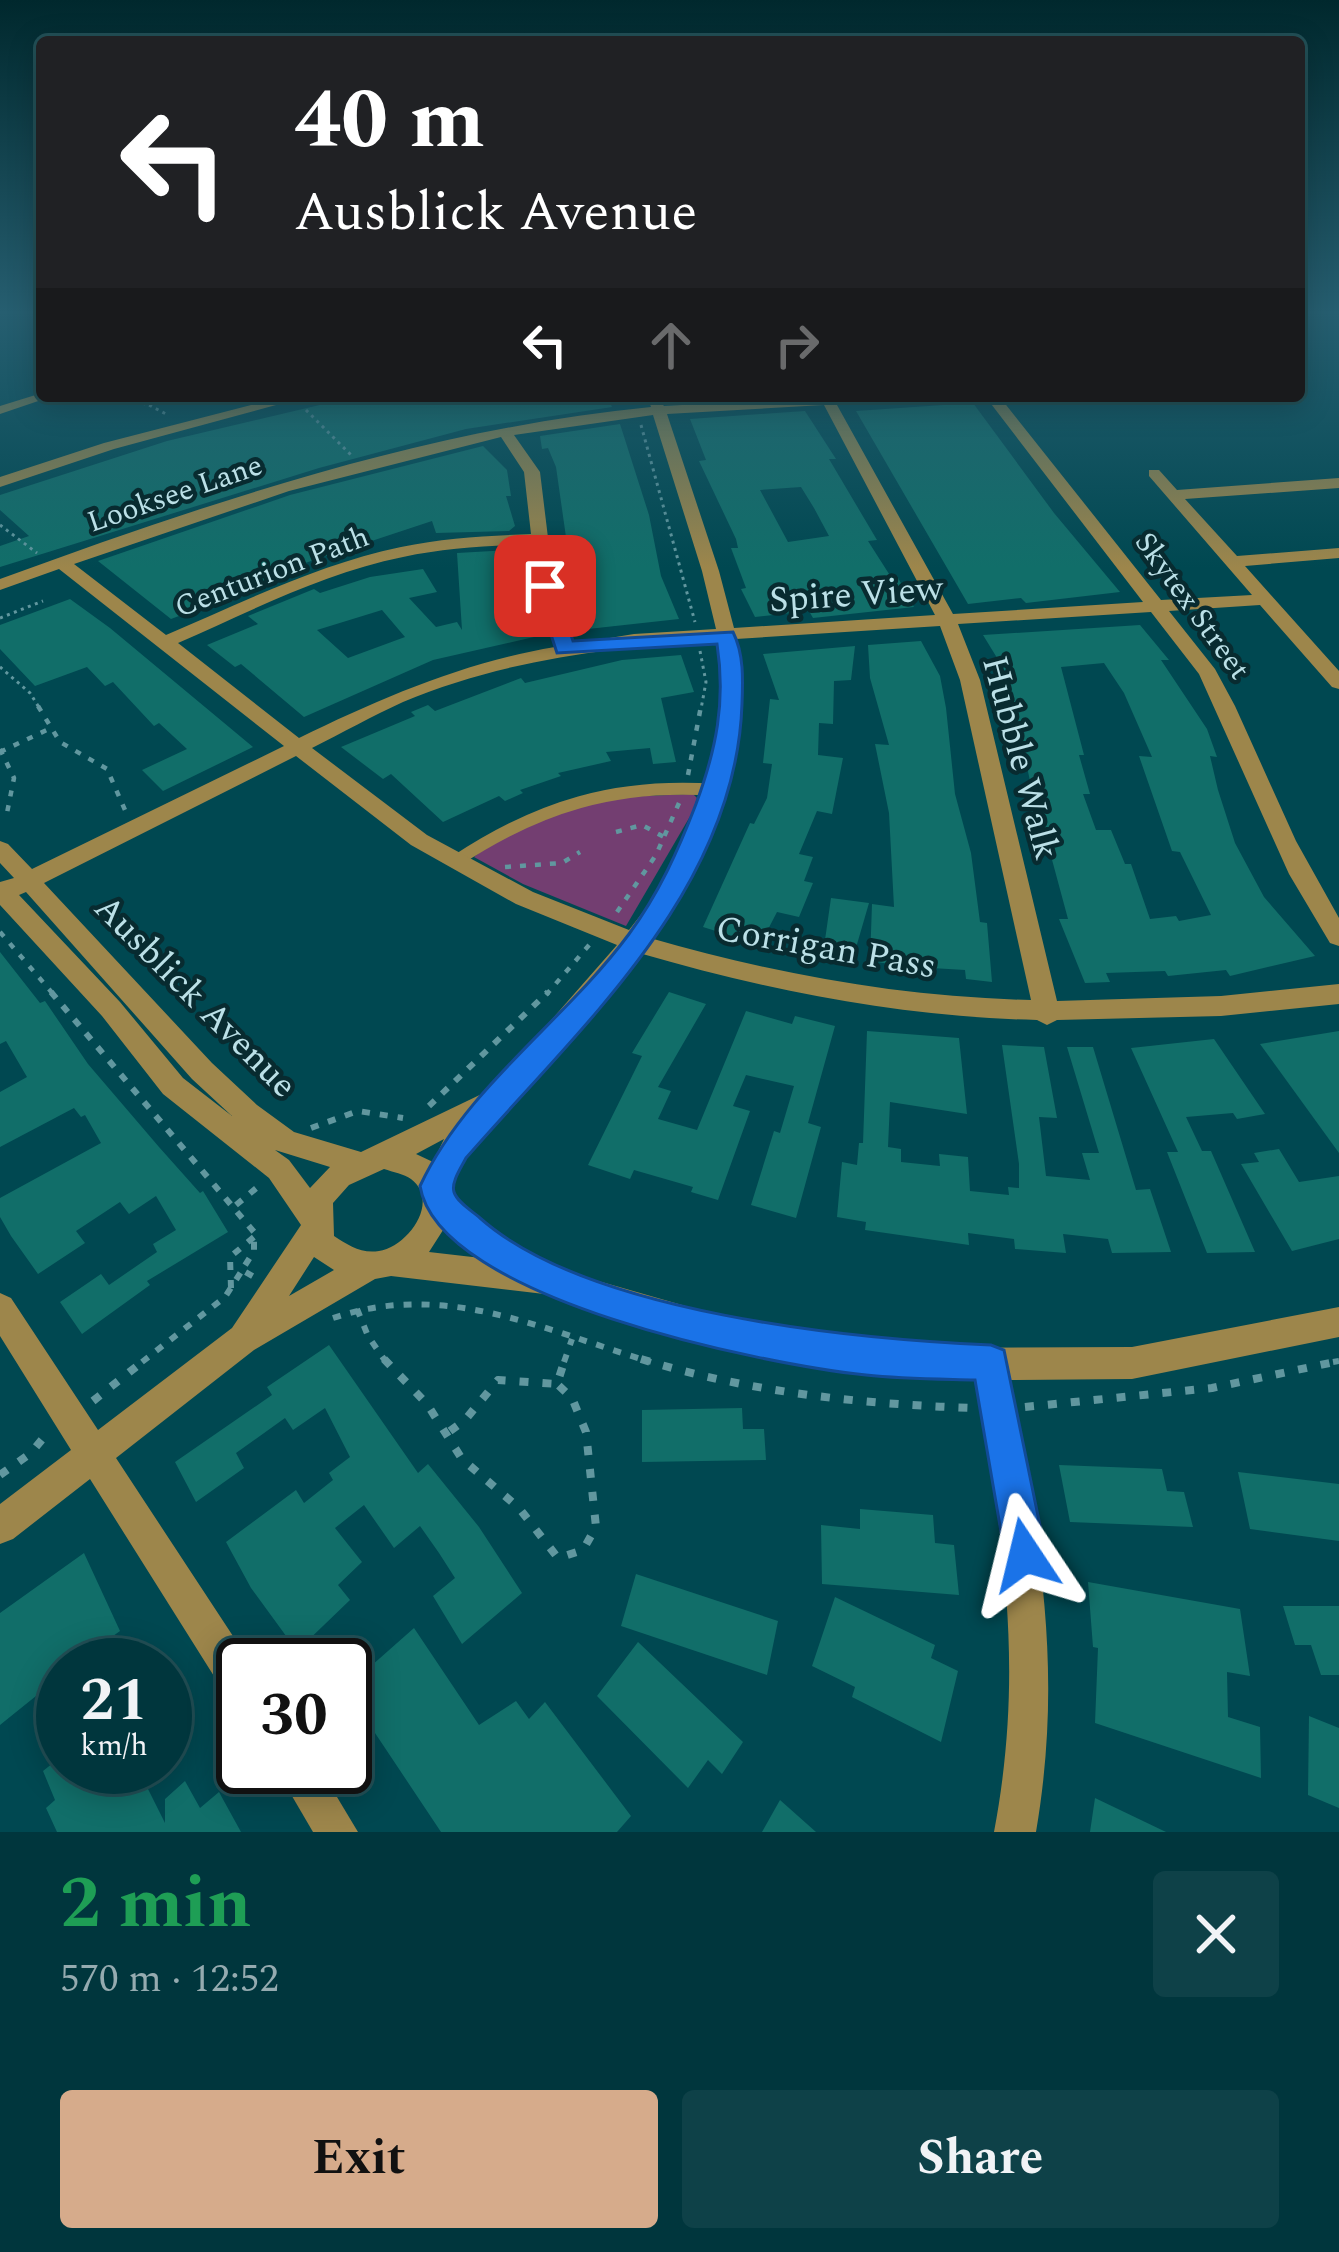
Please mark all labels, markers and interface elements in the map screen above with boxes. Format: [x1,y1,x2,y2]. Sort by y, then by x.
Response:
text: 40 m [294,57,485,185]
icon: left [96,84,252,240]
text: Ausblick Avenue [294,172,697,254]
icon: left [512,312,578,378]
icon: ahead [638,312,704,378]
icon: right [764,312,830,378]
street label: Looksee Lane [81,443,269,545]
street label: Centurion Path [168,514,376,630]
street label: Skytex Street [1123,522,1261,690]
pin [494,535,596,637]
icon: arrive [512,553,578,619]
street label: Spire View [767,561,946,629]
street label: Hubble Walk [966,650,1074,866]
street label: Ausblick Avenue [80,882,310,1112]
street label: Corrigan Pass [711,902,941,994]
position arrow [962,1492,1088,1618]
speed limit sign: 30 [216,1638,372,1794]
text: 21 [80,1655,148,1747]
text: km/h [80,1723,148,1769]
text: 2 min [60,1850,252,1959]
button: close [1153,1871,1279,1997]
text: 570 m · 12:52 [60,1950,279,2009]
button: Exit [60,2090,658,2228]
button: Share [682,2090,1279,2228]

